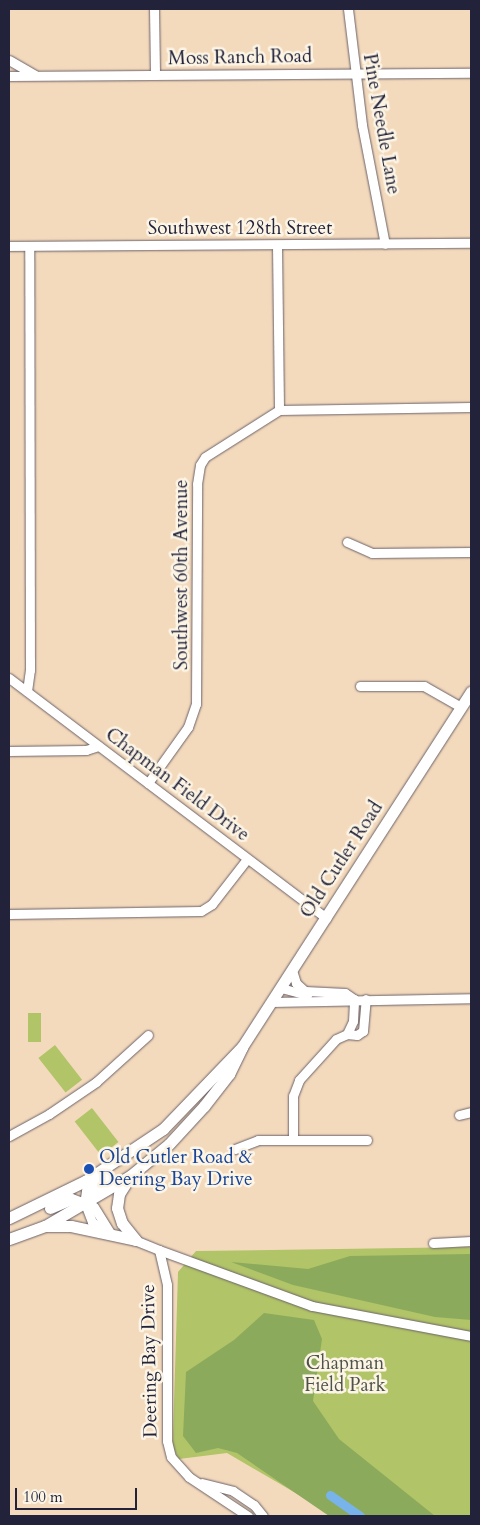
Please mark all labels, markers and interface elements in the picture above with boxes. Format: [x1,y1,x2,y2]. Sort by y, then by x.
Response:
street label: Moss Ranch Road [168,45,312,71]
street label: Pine Needle Lane [357,52,405,196]
street label: Southwest 128th Street [148,218,332,240]
street label: Southwest 60th Avenue [171,480,193,670]
street label: Chapman Field Drive [101,723,253,847]
street label: Old Cutler Road [296,797,388,923]
place label: Old Cutler Road & Deering Bay Drive [99,1147,253,1191]
marker: Old Cutler Road & Deering Bay Drive [83,1163,95,1175]
street label: Deering Bay Drive [137,1284,163,1438]
park label: Chapman Field Park [304,1353,386,1397]
scale bar [18,1478,140,1510]
text: 100 m [23,1487,63,1507]

